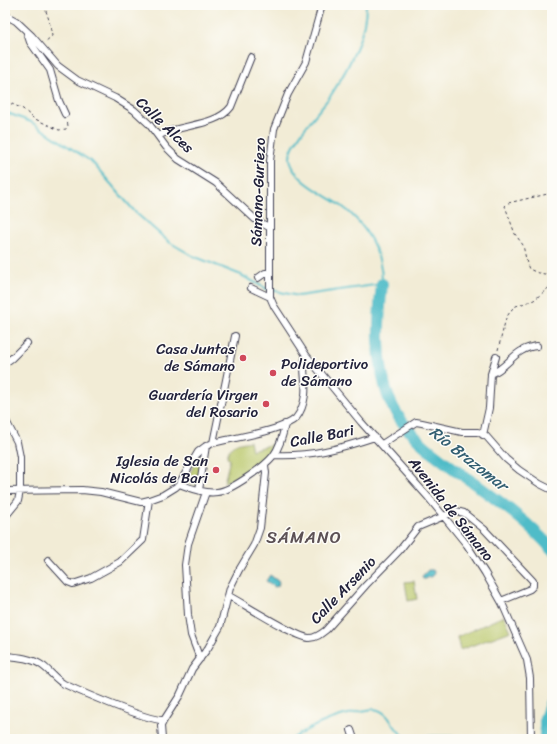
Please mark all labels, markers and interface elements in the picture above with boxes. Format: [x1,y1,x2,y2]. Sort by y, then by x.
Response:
street label: Calle Alces [130,90,200,160]
street label: Sámano-Guriezo [243,137,273,247]
place label: Casa Juntas de Sámano [156,336,236,379]
place label: Polideportivo de Sámano [281,351,369,394]
marker: Casa Juntas de Sámano [238,353,248,363]
marker: Polideportivo de Sámano [268,368,278,378]
place label: Guardería Virgen del Rosario [149,382,258,425]
marker: Guardería Virgen del Rosario [261,399,271,409]
street label: Calle Bari [288,417,357,455]
water label: Río Brazomar [423,418,517,501]
place label: Iglesia de San Nicolás de Bari [110,448,209,491]
street label: Avenida de Sámano [401,450,501,568]
marker: Iglesia de San Nicolás de Bari [211,465,221,475]
district label: SÁMANO [266,522,342,552]
street label: Calle Arsenio [303,549,383,630]

